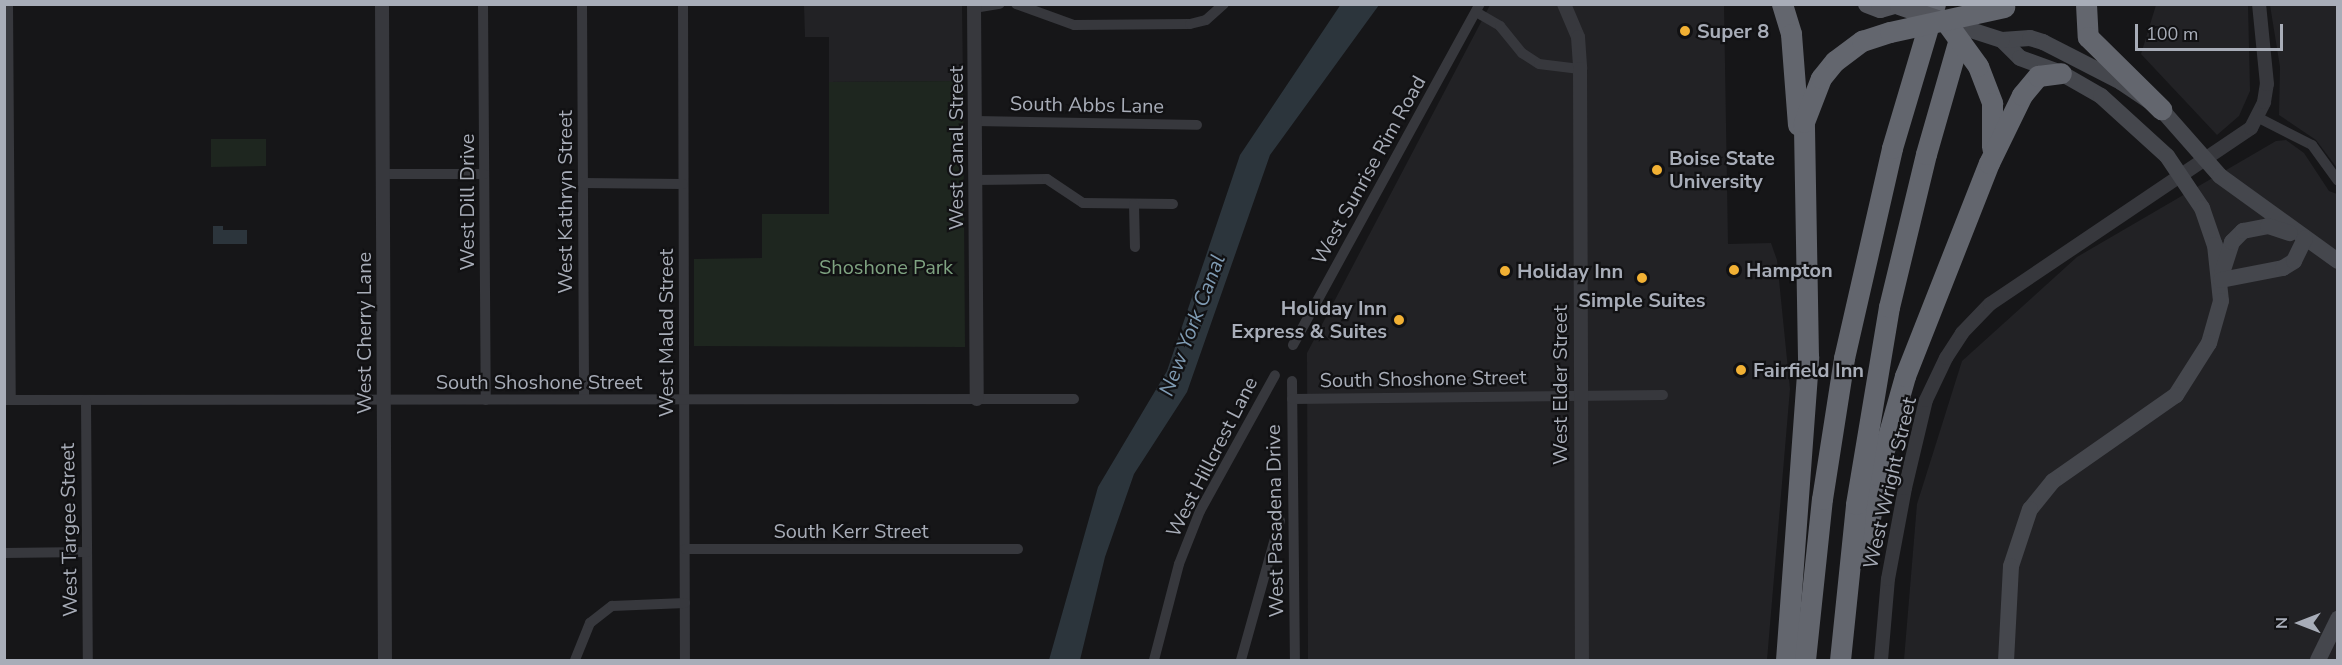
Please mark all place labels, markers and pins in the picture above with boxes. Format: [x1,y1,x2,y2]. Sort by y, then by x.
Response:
place label: Super 8 [1697,19,1769,43]
marker: Super 8 [1678,24,1692,38]
place label: Boise State University [1669,146,1775,193]
marker: Boise State University [1650,163,1664,177]
place label: Hampton [1746,258,1833,282]
place label: Holiday Inn [1517,259,1623,283]
marker: Hampton [1727,263,1741,277]
marker: Holiday Inn [1498,264,1512,278]
marker: Simple Suites [1635,271,1649,285]
place label: Simple Suites [1578,288,1706,312]
place label: Holiday Inn Express & Suites [1231,296,1387,343]
marker: Holiday Inn Express & Suites [1392,313,1406,327]
place label: Fairfield Inn [1753,358,1864,382]
marker: Fairfield Inn [1734,363,1748,377]

